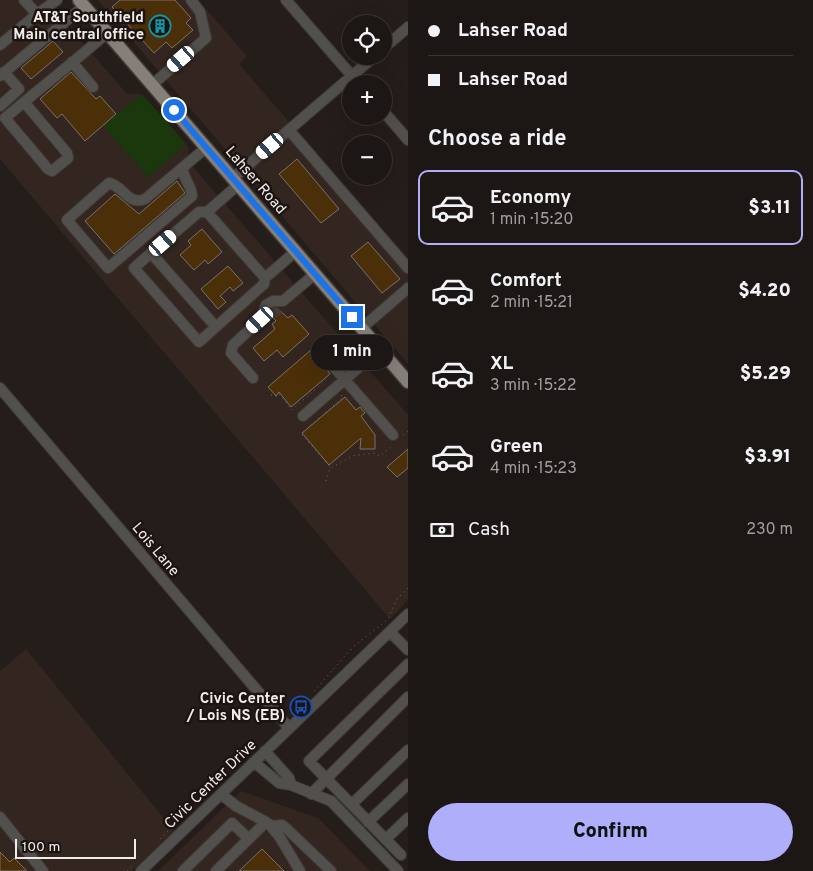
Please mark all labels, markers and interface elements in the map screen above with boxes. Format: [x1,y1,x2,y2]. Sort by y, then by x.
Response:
place label: AT&T Southfield Main central office [13,9,144,45]
building icon: AT&T Southfield Main central office [148,14,172,38]
map controls [342,15,392,185]
button: locate [342,15,392,65]
text: Lahser Road [458,19,568,43]
car [164,43,197,75]
text: Lahser Road [458,68,568,92]
button: + [342,75,392,125]
route start [163,99,185,121]
text: Choose a ride [428,126,566,153]
car [253,130,286,162]
button: − [342,135,392,185]
street label: Lahser Road [220,143,290,219]
icon: car [430,185,475,230]
text: Economy [490,186,571,210]
text: $3.11 [748,196,791,220]
text: 1 min · 15:20 [490,210,573,230]
car [146,227,179,259]
icon: car [430,268,475,313]
text: Comfort [490,269,562,293]
text: $4.20 [738,279,791,303]
text: 2 min · 15:21 [490,293,573,313]
car [243,304,276,336]
route end [341,306,363,328]
callout: 1 min [311,334,393,370]
text: 1 min [332,342,372,362]
icon: car [430,351,475,396]
text: XL [490,352,513,376]
text: $5.29 [740,362,791,386]
text: 3 min · 15:22 [490,376,577,396]
icon: car [430,434,475,479]
text: Green [490,435,543,459]
text: $3.91 [744,445,791,469]
text: 4 min · 15:23 [490,459,577,479]
icon: cash [428,516,456,544]
text: Cash [468,518,510,542]
street label: Lois Lane [127,519,183,581]
text: 230 m [746,520,793,540]
place label: Civic Center / Lois NS (EB) [186,690,286,726]
bus stop icon: Civic Center / Lois NS (EB) [289,695,313,719]
street label: Civic Center Drive [161,736,261,834]
button: Confirm [428,803,793,861]
scale bar [15,836,136,859]
text: 100 m [22,839,60,856]

